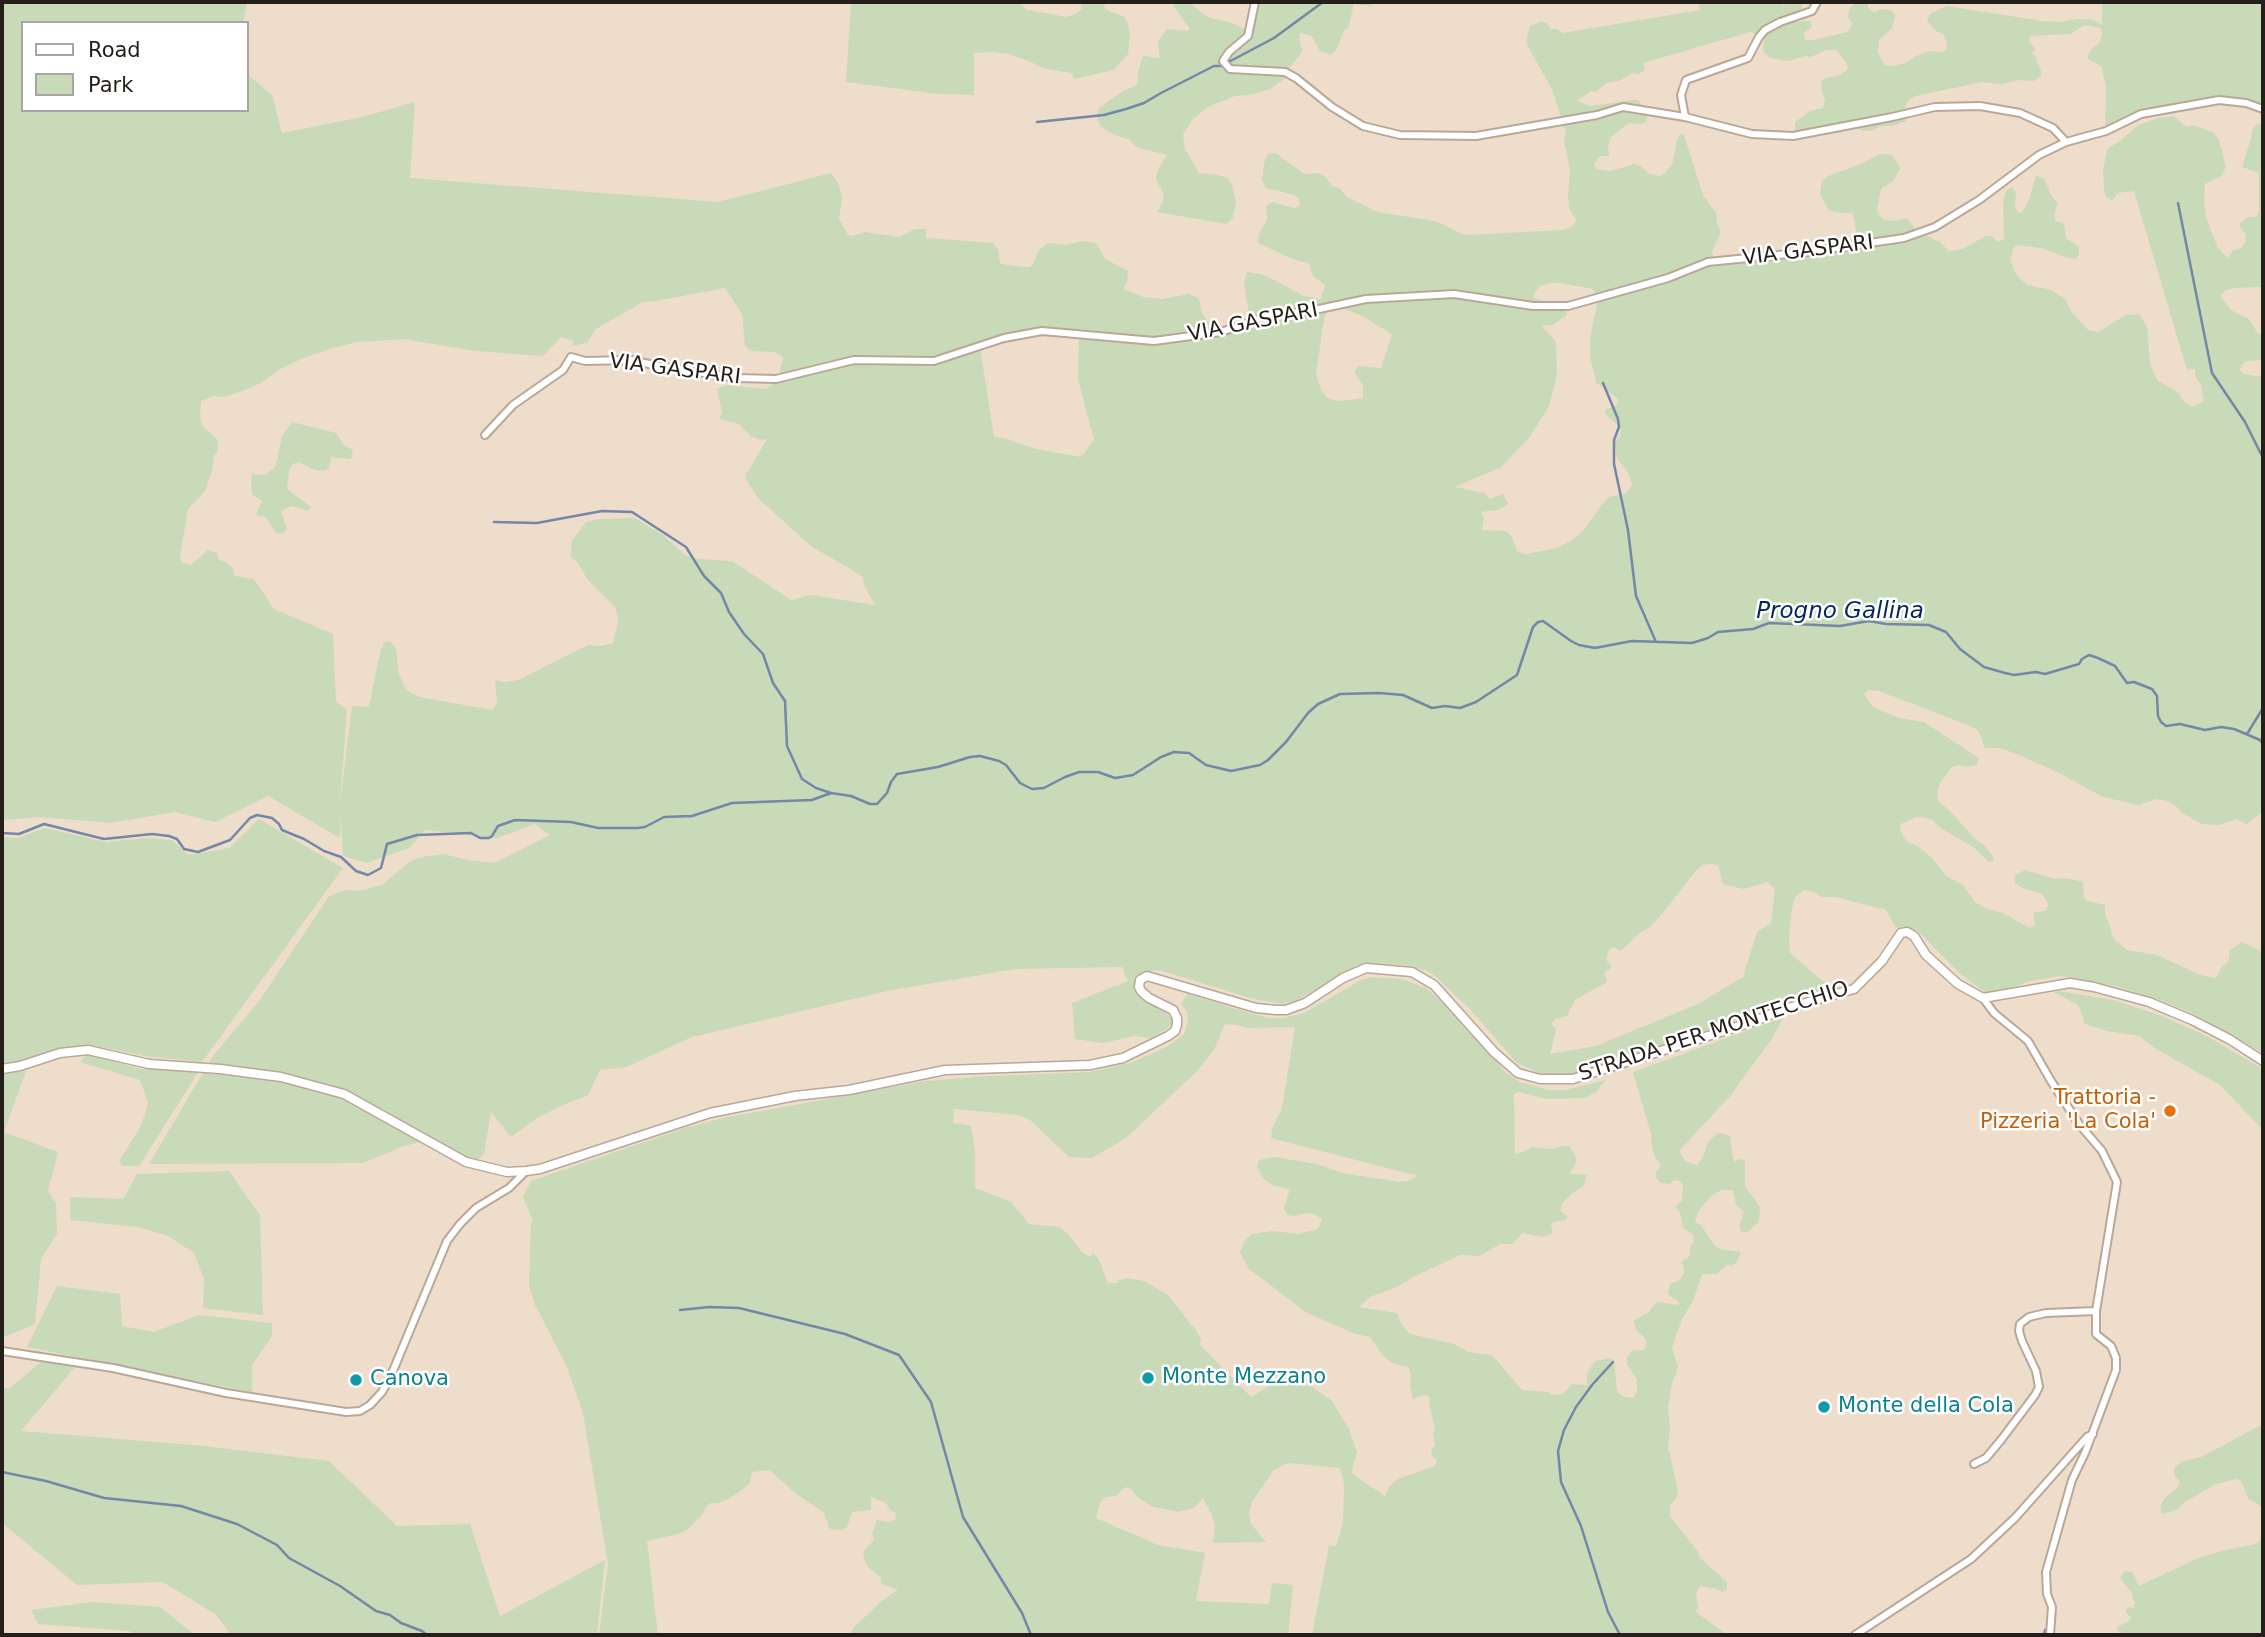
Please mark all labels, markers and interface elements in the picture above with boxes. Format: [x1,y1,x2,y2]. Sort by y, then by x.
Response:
legend [21,21,248,112]
text: Road [88,38,141,62]
text: Park [88,73,133,97]
street label: VIA GASPARI [1741,230,1875,272]
street label: VIA GASPARI [1186,298,1320,348]
street label: VIA GASPARI [608,349,742,391]
water label: Progno Gallina [1756,598,1924,626]
street label: STRADA PER MONTECCHIO [1576,976,1852,1088]
place label: Trattoria - Pizzeria 'La Cola' [1980,1086,2156,1136]
marker: Trattoria - Pizzeria 'La Cola' [2162,1103,2178,1119]
place label: Monte Mezzano [1162,1365,1326,1391]
place label: Canova [370,1367,449,1393]
marker: Monte Mezzano [1140,1370,1156,1386]
marker: Canova [348,1372,364,1388]
place label: Monte della Cola [1838,1394,2014,1420]
marker: Monte della Cola [1816,1399,1832,1415]

